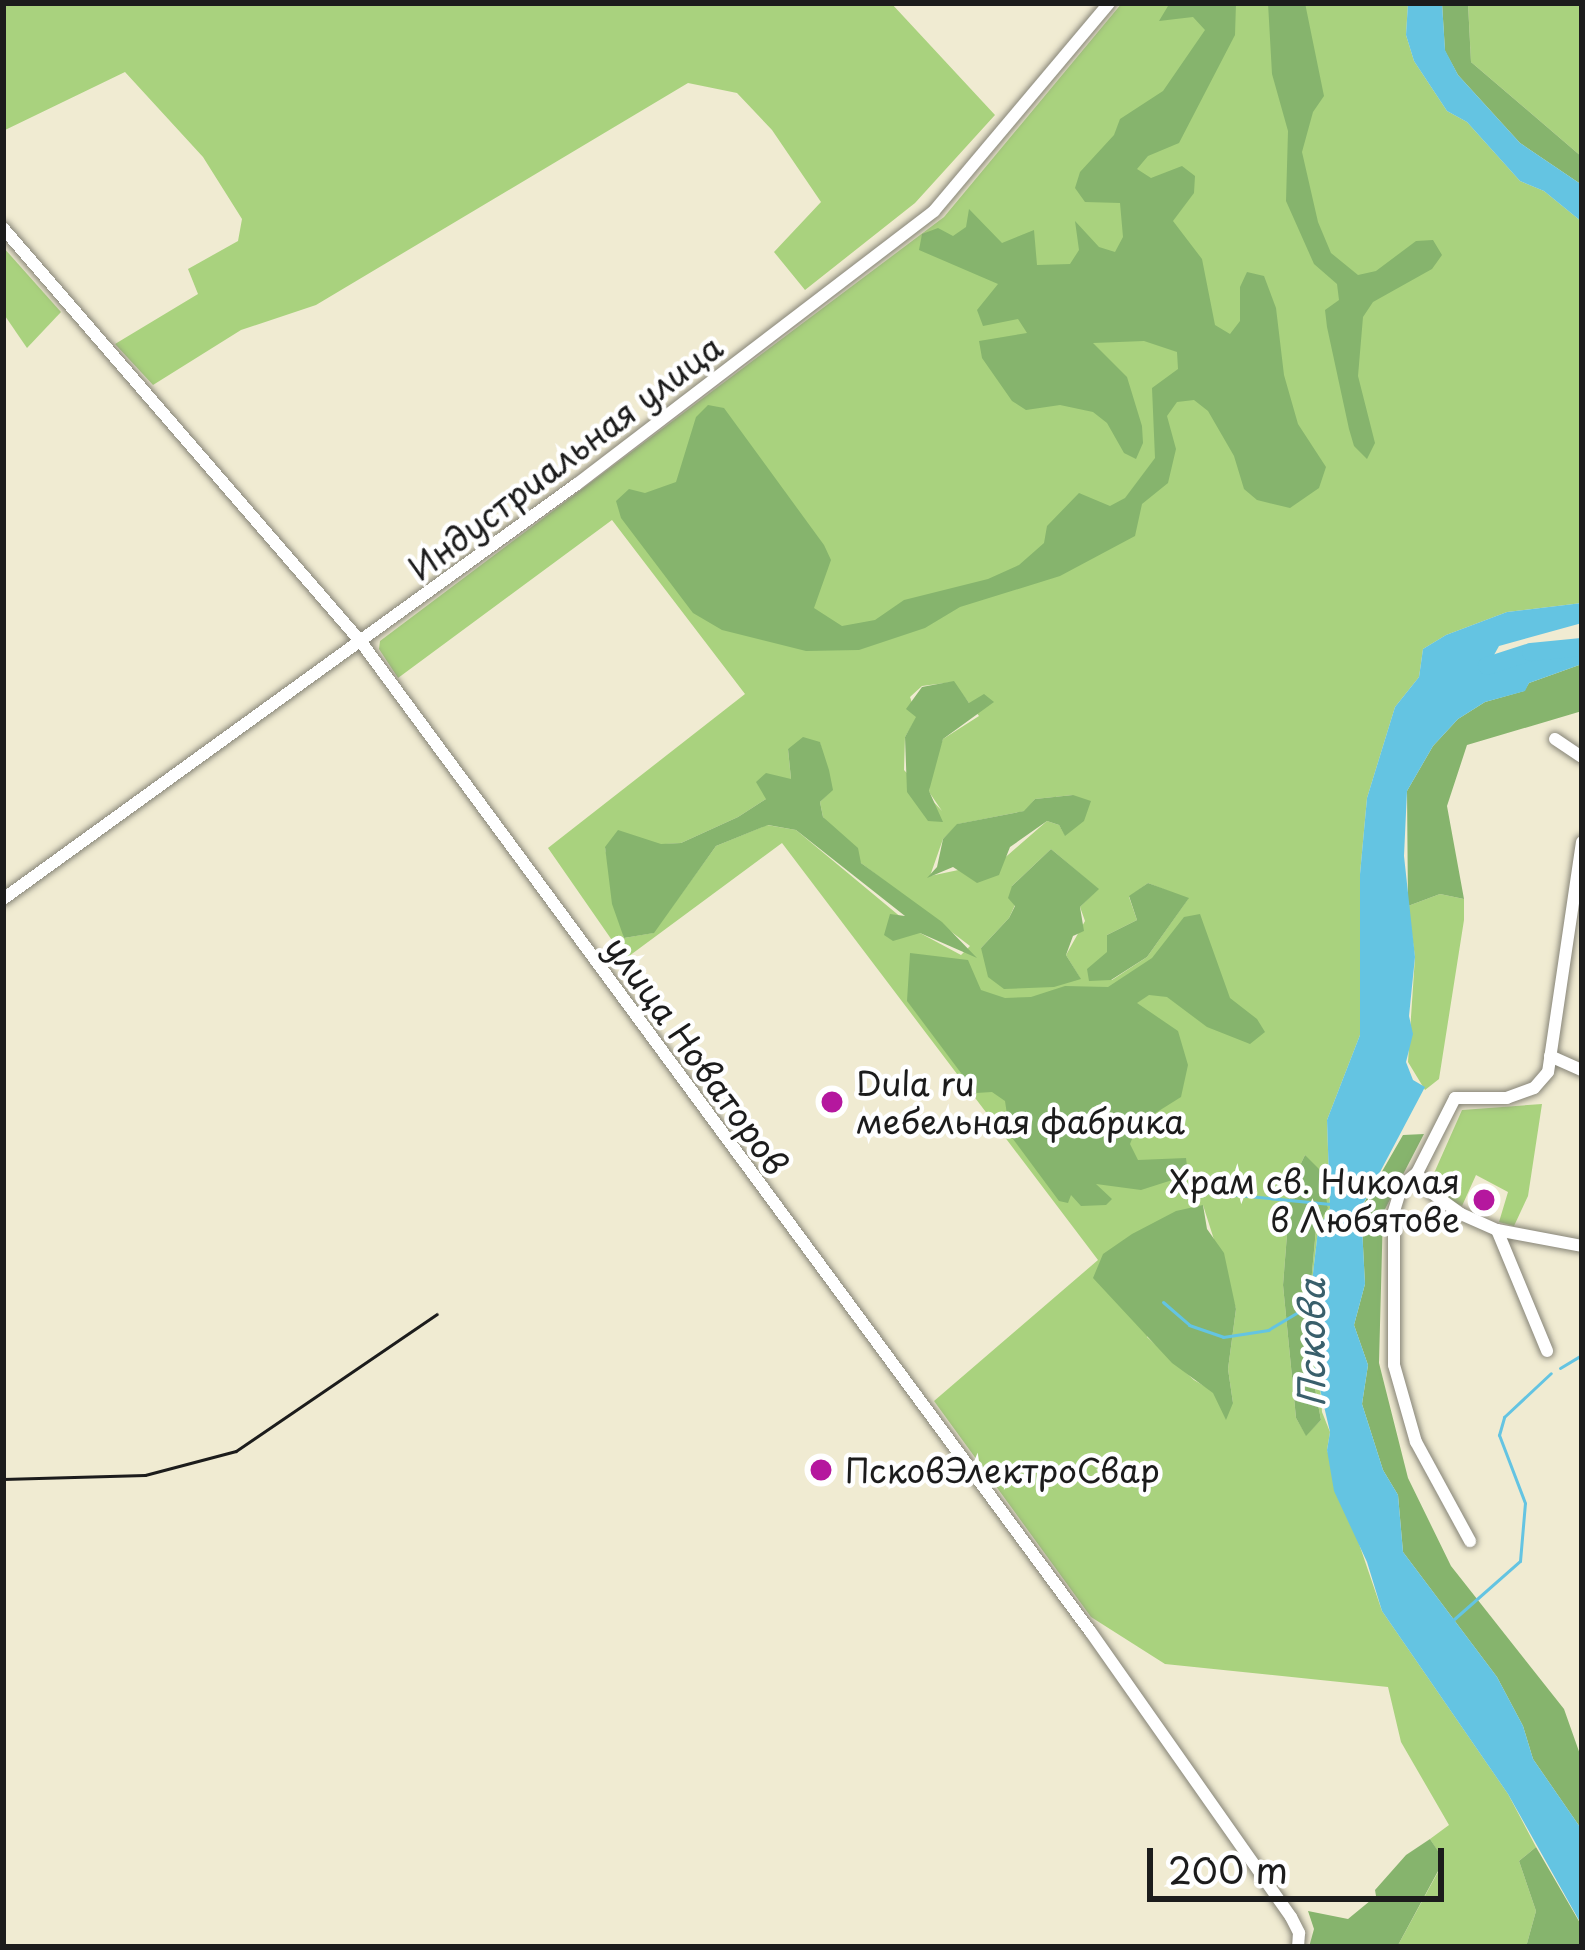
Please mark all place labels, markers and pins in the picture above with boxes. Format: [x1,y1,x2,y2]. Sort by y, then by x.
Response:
place label: Dula ru мебельная фабрика [856,1063,1186,1141]
marker: Dula ru мебельная фабрика [819,1089,845,1115]
place label: Храм св. Николая в Любятове [1167,1161,1460,1239]
marker: Храм св. Николая в Любятове [1471,1187,1497,1213]
place label: ПсковЭлектроСвар [845,1450,1160,1490]
marker: ПсковЭлектроСвар [808,1457,834,1483]

